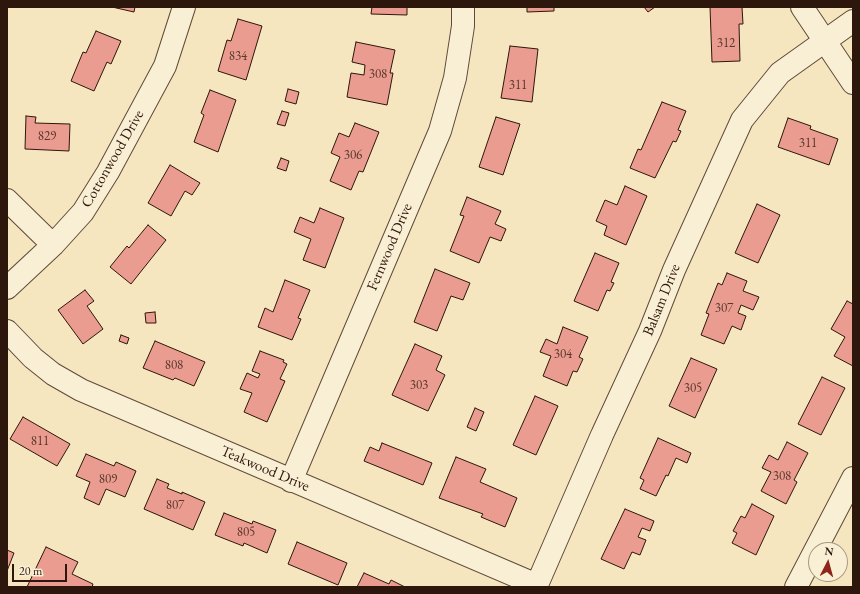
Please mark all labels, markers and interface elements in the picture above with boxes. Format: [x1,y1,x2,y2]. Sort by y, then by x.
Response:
house number: 312 [717,35,735,51]
house number: 834 [229,48,247,64]
house number: 308 [369,66,387,82]
house number: 311 [509,77,527,93]
street label: Cottonwood Drive [78,107,148,211]
house number: 829 [38,128,56,144]
house number: 311 [799,135,817,151]
house number: 306 [344,147,362,163]
street label: Fernwood Drive [364,201,416,293]
street label: Balsam Drive [639,261,685,339]
house number: 307 [715,300,733,316]
house number: 304 [554,346,572,362]
house number: 808 [165,357,183,373]
house number: 303 [410,377,428,393]
house number: 305 [684,380,702,396]
house number: 811 [31,433,49,449]
street label: Teakwood Drive [218,442,312,496]
house number: 308 [773,468,791,484]
house number: 809 [99,471,117,487]
house number: 807 [166,497,184,513]
house number: 805 [237,524,255,540]
north arrow [808,542,848,582]
text: N [824,544,834,558]
scale bar [14,556,69,582]
text: 20 m [19,563,42,579]

